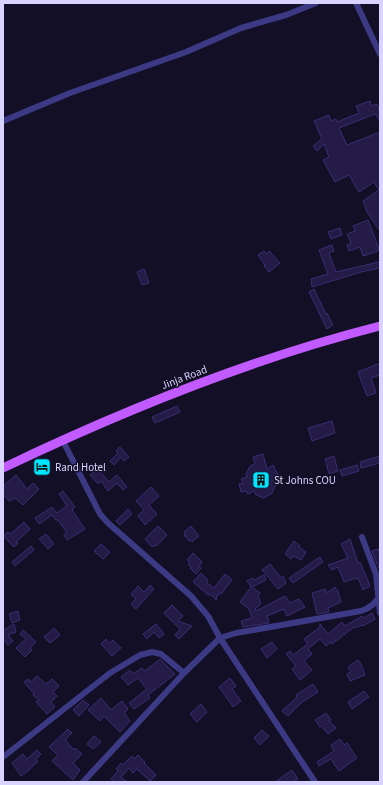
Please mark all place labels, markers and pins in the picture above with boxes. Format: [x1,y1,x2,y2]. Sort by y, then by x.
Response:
hotel icon: Rand Hotel [32,457,52,477]
place label: Rand Hotel [55,460,106,475]
building icon: St Johns COU [251,470,271,490]
place label: St Johns COU [274,473,336,488]

